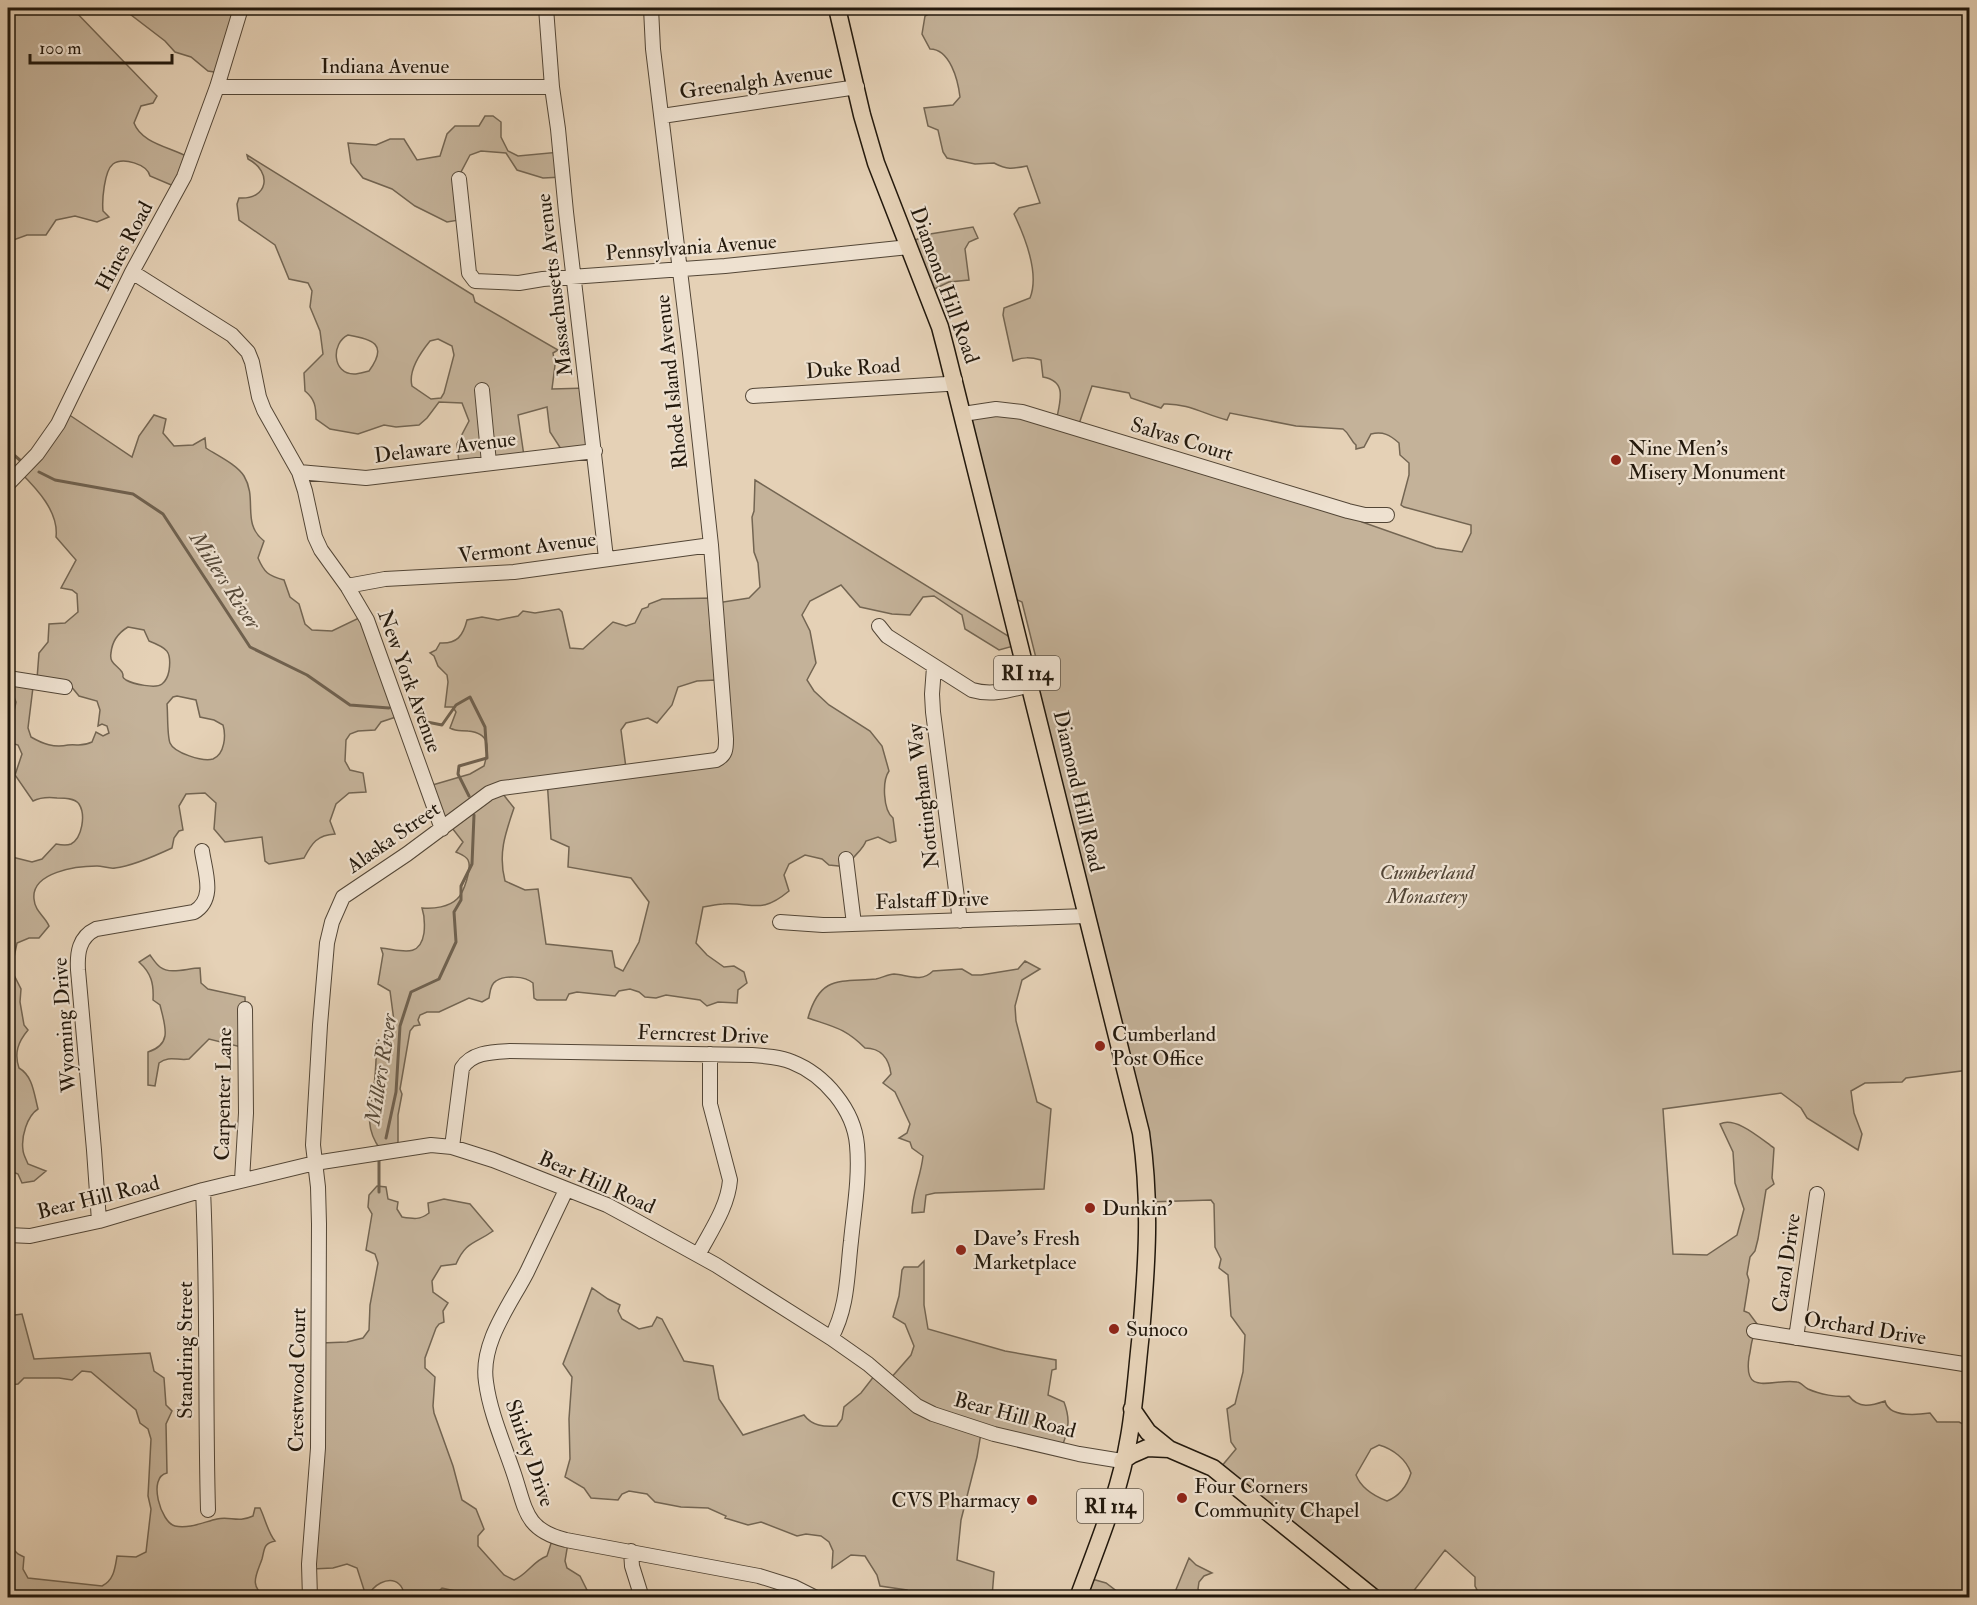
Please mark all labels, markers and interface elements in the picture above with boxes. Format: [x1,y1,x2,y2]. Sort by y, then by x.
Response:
scale bar [30,27,172,65]
text: 100 m [39,37,82,60]
street label: Indiana Avenue [321,53,449,80]
street label: Greenalgh Avenue [678,57,835,106]
street label: Massachusetts Avenue [530,192,579,378]
street label: Hines Road [90,196,160,296]
street label: Diamond Hill Road [904,203,986,368]
street label: Pennsylvania Avenue [604,228,778,267]
street label: Rhode Island Avenue [649,293,694,471]
street label: Duke Road [805,352,902,385]
street label: Salvas Court [1127,411,1237,468]
street label: Delaware Avenue [372,425,518,470]
place label: Nine Men's Misery Monument [1628,435,1786,486]
marker: Nine Men's Misery Monument [1609,453,1623,467]
water label: Millers River [182,524,268,637]
street label: Vermont Avenue [457,526,598,569]
street label: New York Avenue [371,606,448,756]
road number: RI 114 [994,656,1060,690]
street label: Diamond Hill Road [1047,708,1110,875]
street label: Nottingham Way [901,721,946,870]
street label: Alaska Street [340,795,445,880]
park label: Cumberland Monastery [1379,859,1476,910]
street label: Falstaff Drive [875,885,990,916]
street label: Wyoming Drive [46,956,83,1094]
water label: Millers River [358,1010,404,1128]
street label: Ferncrest Drive [637,1019,769,1050]
place label: Cumberland Post Office [1112,1021,1217,1072]
street label: Carpenter Lane [209,1027,238,1161]
marker: Cumberland Post Office [1093,1039,1107,1053]
street label: Bear Hill Road [534,1145,660,1221]
street label: Bear Hill Road [34,1169,163,1226]
place label: Dunkin' [1102,1195,1173,1222]
marker: Dunkin' [1083,1201,1097,1215]
street label: Carol Drive [1766,1212,1807,1314]
place label: Dave's Fresh Marketplace [973,1225,1080,1276]
marker: Dave's Fresh Marketplace [954,1243,968,1257]
street label: Standring Street [172,1281,199,1419]
street label: Orchard Drive [1802,1306,1928,1352]
street label: Crestwood Court [283,1307,312,1452]
place label: Sunoco [1126,1316,1188,1343]
marker: Sunoco [1107,1322,1121,1336]
street label: Bear Hill Road [951,1386,1080,1445]
street label: Shirley Drive [499,1396,561,1511]
place label: Four Corners Community Chapel [1194,1473,1360,1524]
place label: CVS Pharmacy [891,1487,1021,1514]
road number: RI 114 [1077,1489,1143,1523]
marker: Four Corners Community Chapel [1175,1491,1189,1505]
marker: CVS Pharmacy [1025,1493,1039,1507]

